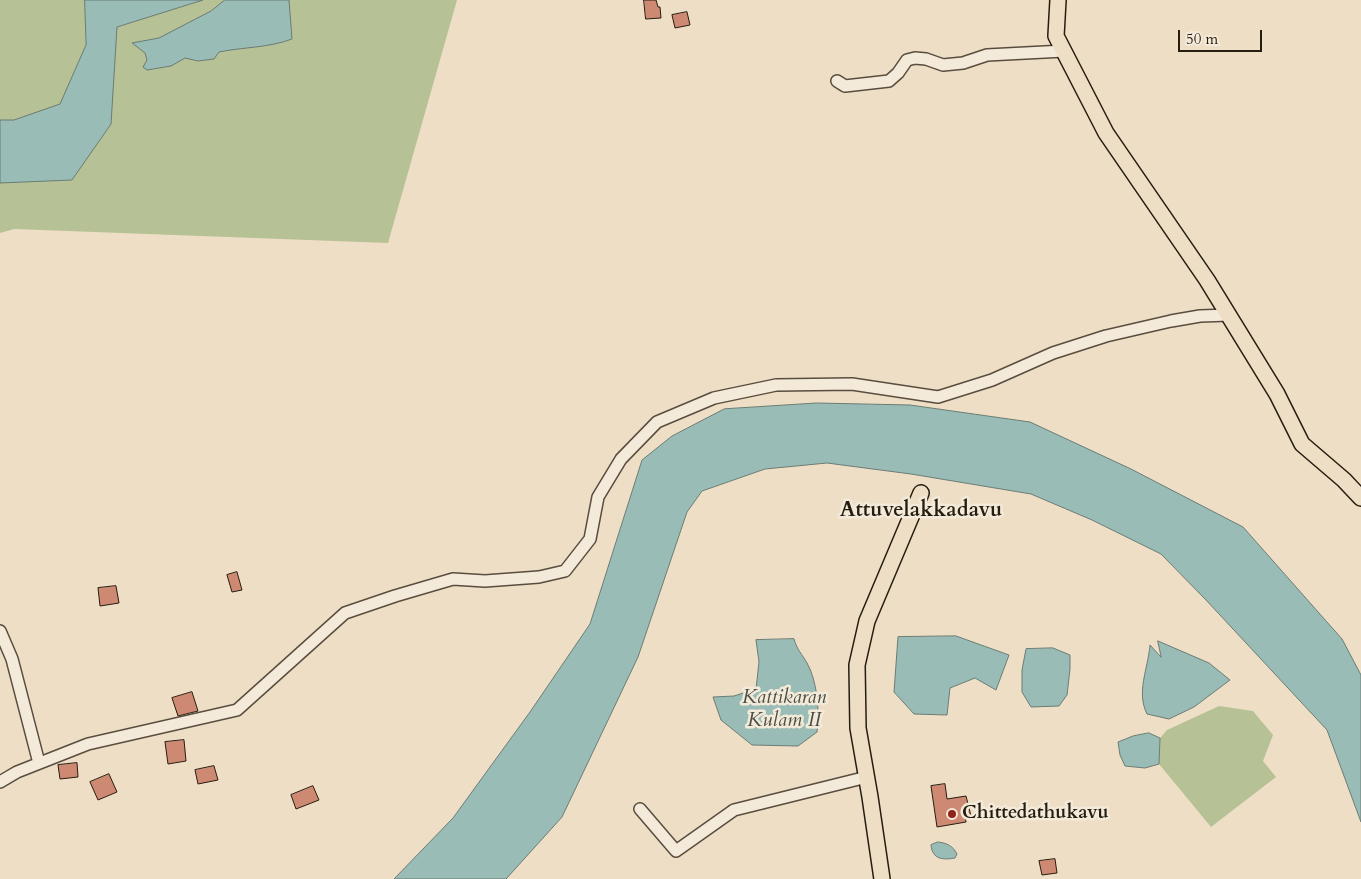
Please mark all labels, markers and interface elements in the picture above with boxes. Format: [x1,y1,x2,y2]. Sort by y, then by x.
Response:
scale bar [1181,20,1265,52]
text: 50 m [1186,29,1218,49]
district label: Attuvelakkadavu [840,498,1002,524]
water label: Kattikaran Kulam II [742,686,826,733]
place label: Chittedathukavu [962,803,1109,825]
marker: Chittedathukavu [946,808,958,820]

